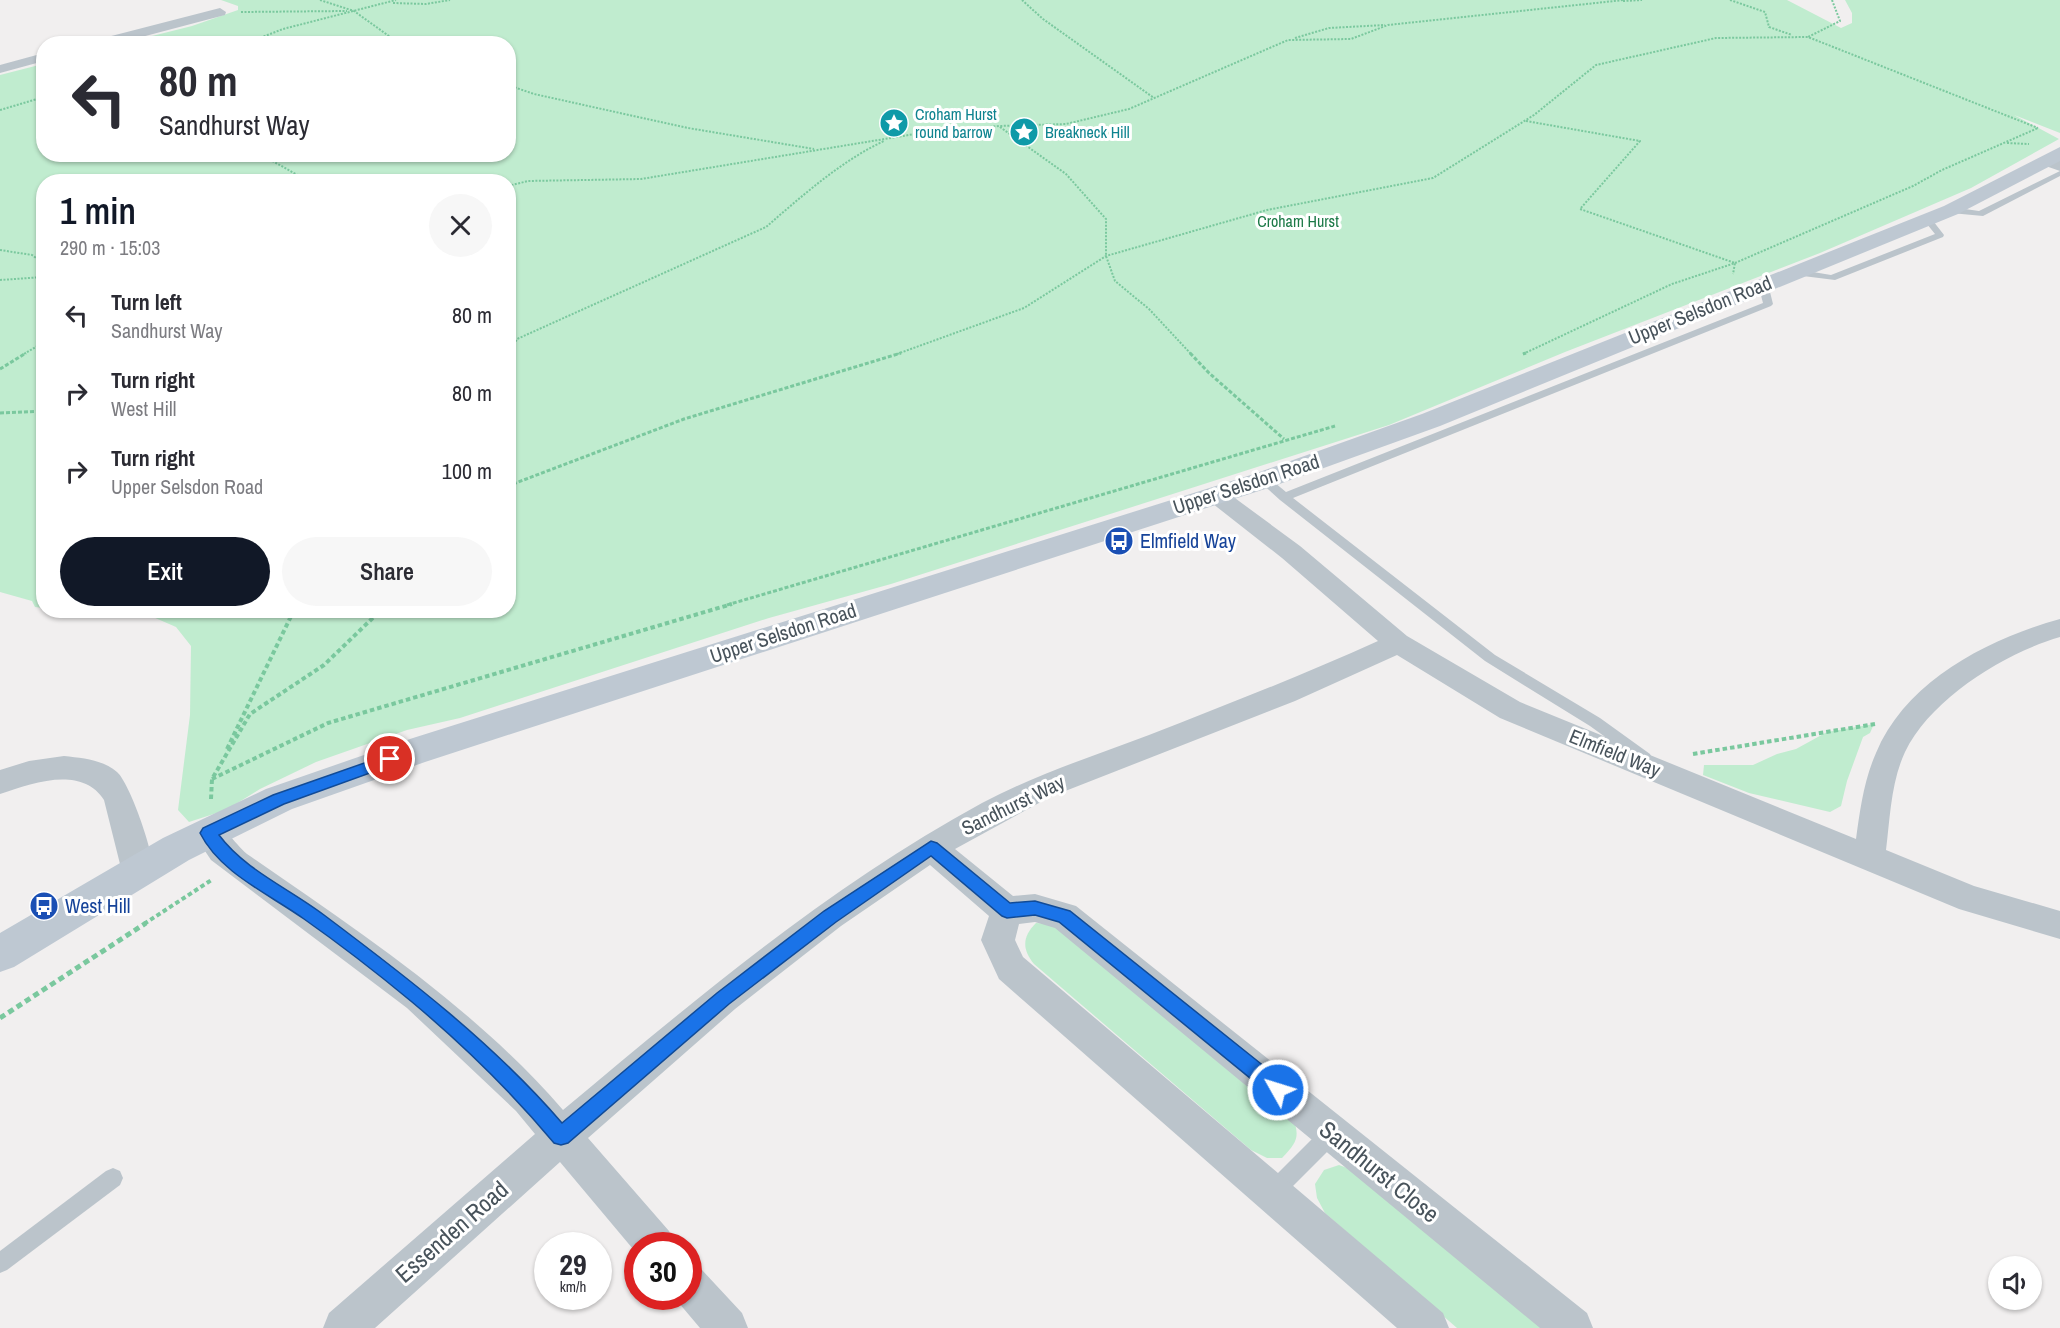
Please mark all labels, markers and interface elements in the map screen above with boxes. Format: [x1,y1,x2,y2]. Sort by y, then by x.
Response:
text: 80 m [159,53,238,109]
icon: left [60,60,138,138]
place label: Croham Hurst round barrow [915,103,997,143]
text: Sandhurst Way [159,107,310,143]
place icon: Croham Hurst round barrow [878,107,910,139]
place icon: Breakneck Hill [1008,116,1040,148]
place label: Breakneck Hill [1045,121,1130,143]
text: 1 min [60,187,136,235]
button: close [429,194,492,257]
park label: Croham Hurst [1257,210,1339,232]
text: 290 m · 15:03 [60,234,160,261]
street label: Upper Selsdon Road [1624,269,1775,351]
text: Turn left [111,287,182,317]
icon: left [60,299,93,332]
text: 80 m [452,300,492,330]
text: Sandhurst Way [111,317,223,344]
text: Turn right [111,365,195,395]
icon: right [60,377,93,410]
text: 80 m [452,378,492,408]
text: West Hill [111,395,176,422]
text: Turn right [111,443,195,473]
street label: Upper Selsdon Road [1169,447,1322,520]
icon: right [60,455,93,488]
text: 100 m [442,456,492,486]
text: Upper Selsdon Road [111,473,263,500]
bus stop icon: Elmfield Way [1103,525,1135,557]
place label: Elmfield Way [1140,527,1237,554]
button: Exit [60,537,270,606]
button: Share [282,537,492,606]
street label: Upper Selsdon Road [706,596,859,669]
street label: Elmfield Way [1566,722,1665,783]
pin [364,733,415,784]
icon: arrive [373,742,406,775]
street label: Sandhurst Way [957,768,1070,841]
bus stop icon: West Hill [28,890,60,922]
place label: West Hill [65,892,130,919]
position arrow [1246,1058,1310,1122]
street label: Sandhurst Close [1313,1113,1446,1229]
street label: Essenden Road [388,1173,515,1289]
speed limit sign: 30 [624,1232,702,1310]
text: 29 [559,1244,587,1284]
map controls [1988,1256,2042,1310]
button: sound [1988,1256,2042,1310]
text: km/h [560,1276,586,1297]

